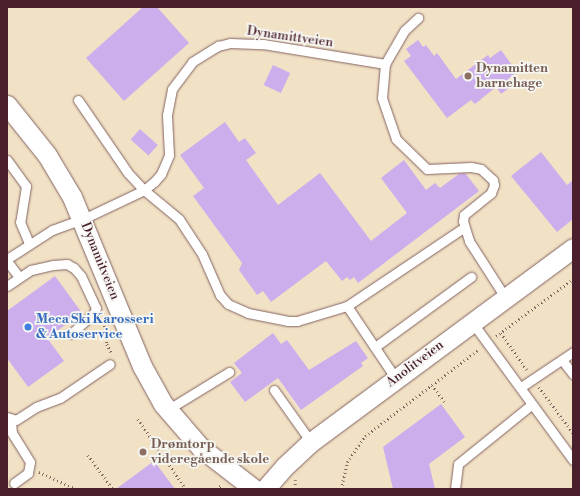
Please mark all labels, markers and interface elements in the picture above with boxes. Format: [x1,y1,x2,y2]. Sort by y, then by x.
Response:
street label: Dynamittveien [246,23,334,51]
place label: Dynamitten barnehage [476,61,548,92]
marker: Dynamitten barnehage [463,71,473,81]
street label: Dynamitveien [77,220,123,302]
place label: Meca Ski Karosseri & Autoservice [36,312,154,343]
marker: Meca Ski Karosseri & Autoservice [23,322,33,332]
street label: Anolitveien [383,337,447,391]
place label: Drømtorp videregående skole [151,437,269,468]
marker: Drømtorp videregående skole [138,447,148,457]

